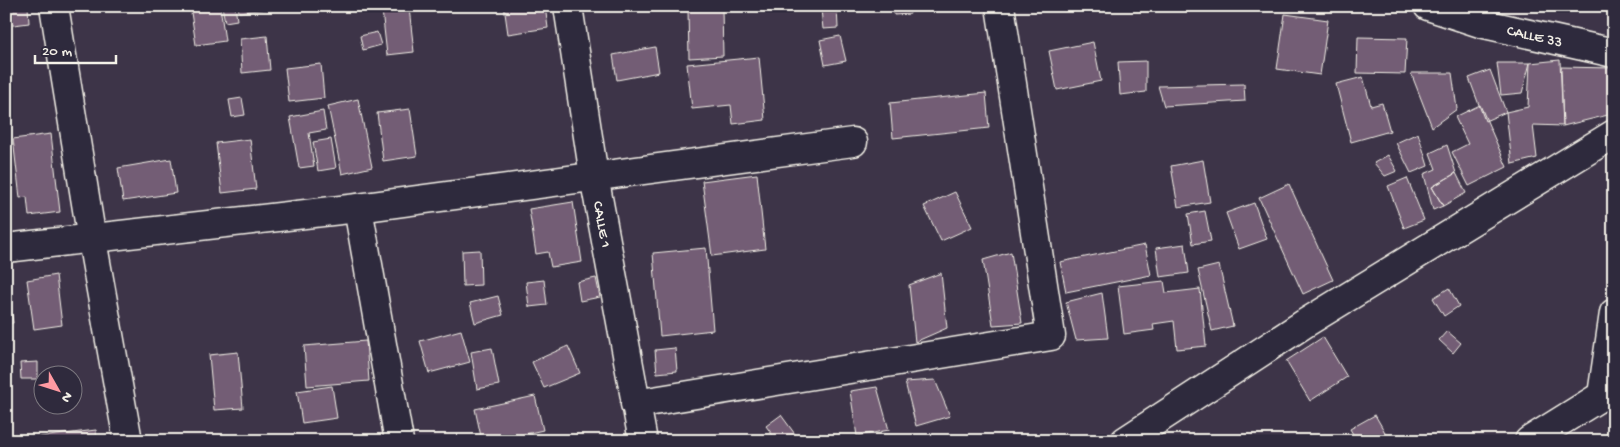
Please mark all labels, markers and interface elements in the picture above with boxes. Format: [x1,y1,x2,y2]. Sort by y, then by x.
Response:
street label: CALLE 33 [1505,22,1564,52]
scale bar [35,32,116,64]
text: 20 m [42,43,72,61]
street label: CALLE 1 [588,200,614,249]
north arrow [32,364,82,414]
text: N [57,388,76,406]

